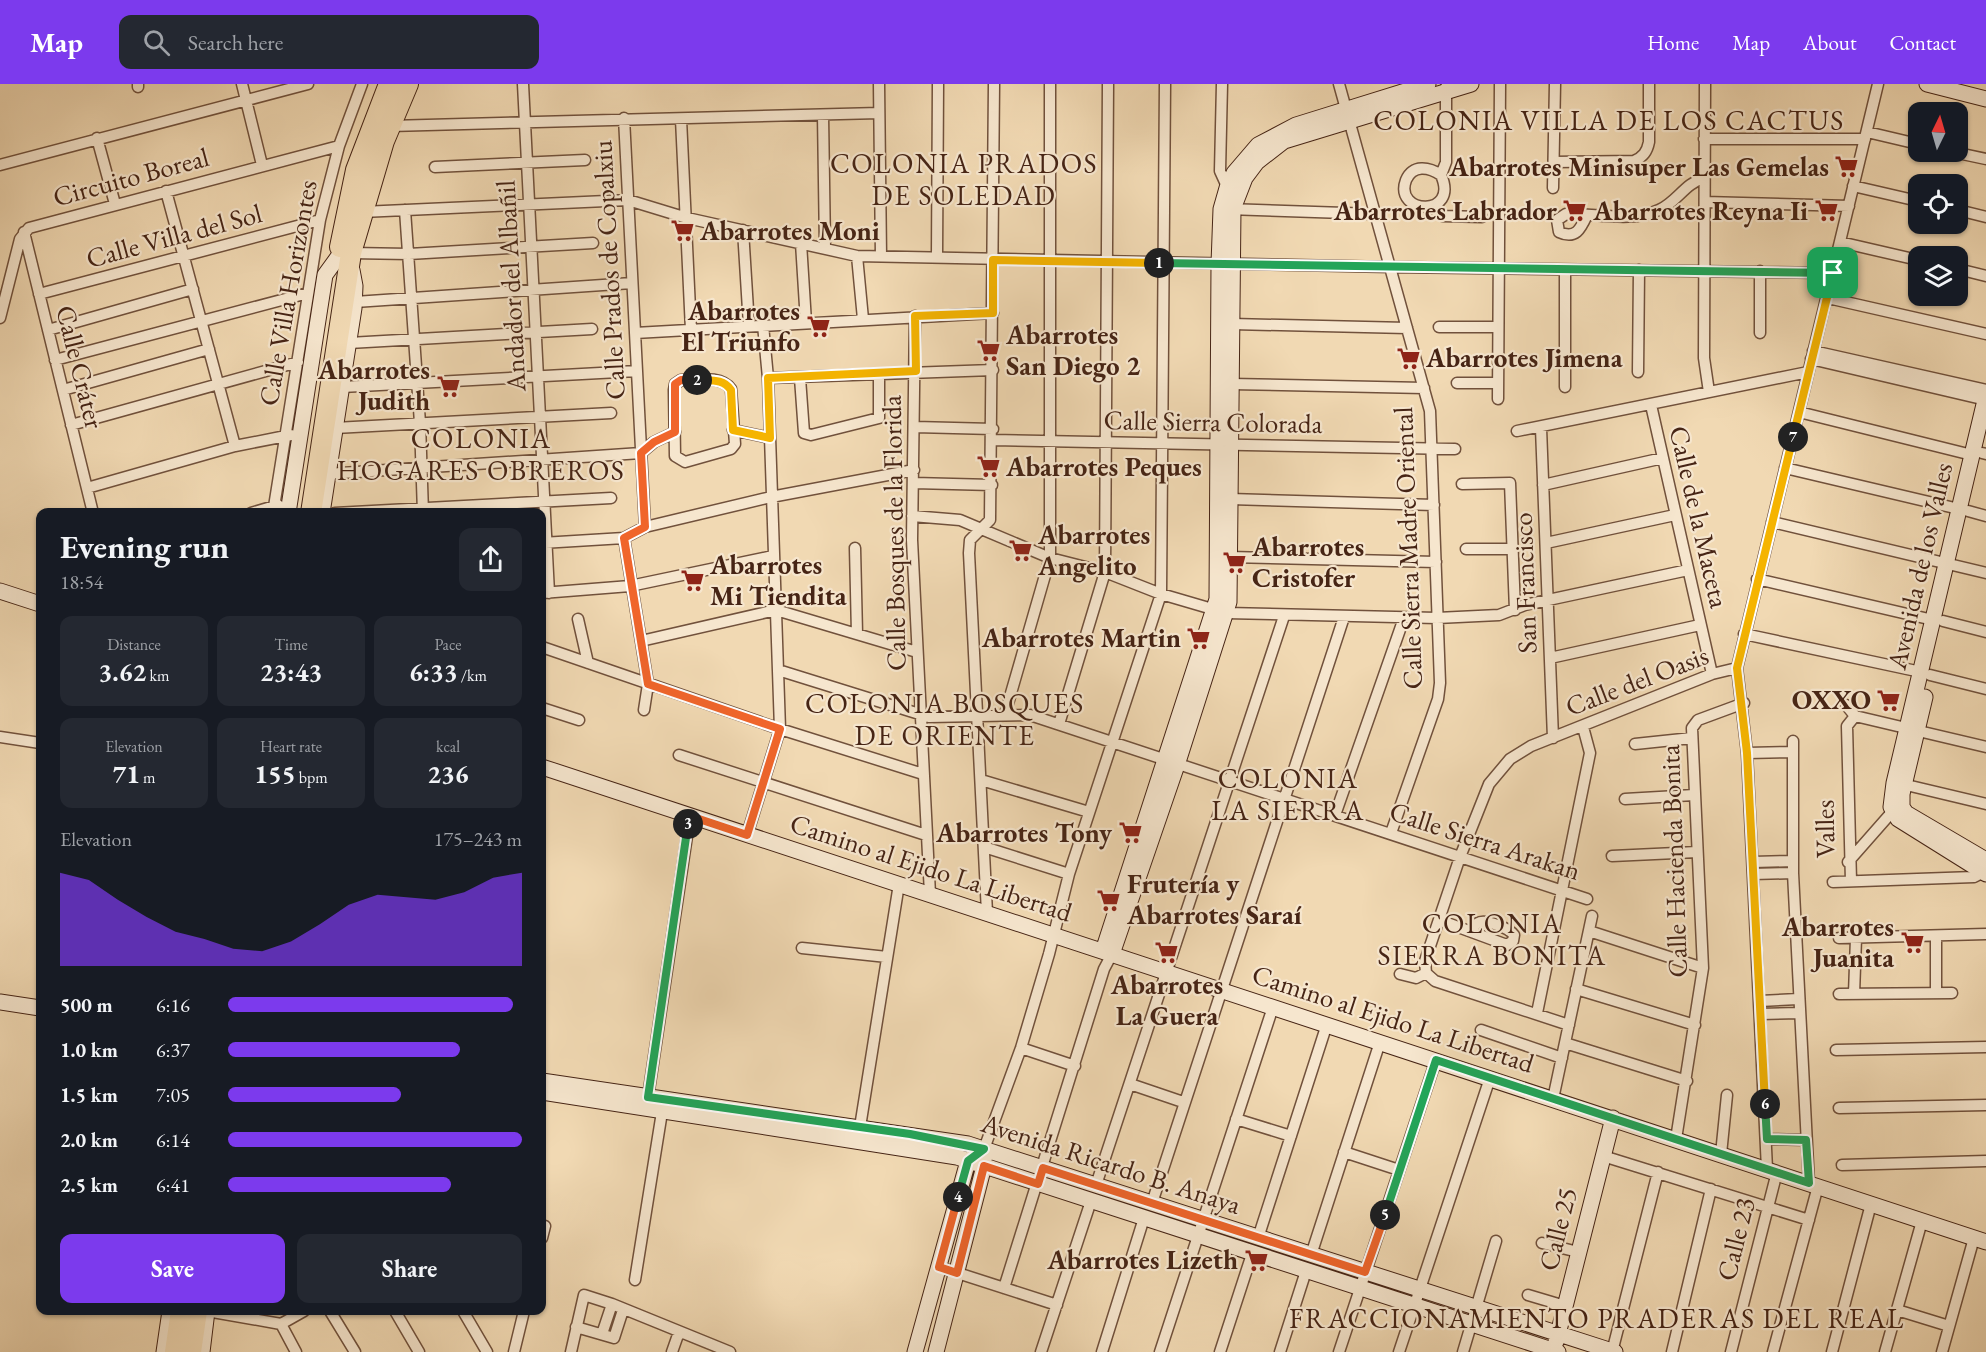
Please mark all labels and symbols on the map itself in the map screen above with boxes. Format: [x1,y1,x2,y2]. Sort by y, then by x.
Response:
district label: COLONIA VILLA DE LOS CACTUS [1373,102,1845,138]
north arrow [1908,102,1968,162]
street label: Circuito Boreal [49,139,213,214]
street label: Calle Prados de Copalxiu [584,139,633,401]
district label: COLONIA PRADOS DE SOLEDAD [830,145,1098,213]
place label: Abarrotes Minisuper Las Gemelas [1448,149,1829,184]
supermarket icon: Abarrotes Minisuper Las Gemelas [1834,154,1860,180]
street label: Calle Villa Horizontes [250,177,325,409]
street label: Andador del Albañil [487,179,534,394]
place label: Abarrotes Labrador [1333,193,1558,228]
place label: Abarrotes Reyna Ii [1592,193,1808,228]
street label: Calle Villa del Sol [82,195,265,276]
supermarket icon: Abarrotes Labrador [1562,198,1588,224]
supermarket icon: Abarrotes Reyna Ii [1813,198,1839,224]
place label: Abarrotes Moni [699,213,880,248]
supermarket icon: Abarrotes Moni [669,218,695,244]
pin [1807,247,1858,298]
pin: 1 [1144,248,1174,278]
place label: Abarrotes El Triunfo [681,293,800,359]
street label: Calle Cráter [48,302,113,432]
supermarket icon: Abarrotes El Triunfo [805,314,831,340]
place label: Abarrotes San Diego 2 [1005,317,1140,383]
supermarket icon: Abarrotes San Diego 2 [975,338,1001,364]
place label: Abarrotes Jimena [1425,340,1623,375]
supermarket icon: Abarrotes Jimena [1395,345,1421,371]
place label: Abarrotes Judith [317,352,430,418]
pin: 2 [682,365,712,395]
supermarket icon: Abarrotes Judith [435,373,461,399]
street label: Calle Bosques de la Florida [874,395,913,671]
street label: Calle Sierra Colorada [1103,402,1323,441]
street label: Calle Sierra Madre Oriental [1385,406,1430,690]
district label: COLONIA HOGARES OBREROS [337,420,625,488]
street label: Calle de la Maceta [1662,422,1737,612]
pin: 7 [1778,422,1808,452]
place label: Abarrotes Peques [1005,449,1202,484]
supermarket icon: Abarrotes Peques [975,454,1001,480]
street label: Avenida de los Valles [1878,459,1960,674]
street label: San Francisco [1505,512,1544,654]
place label: Abarrotes Angelito [1037,517,1150,583]
place label: Abarrotes Cristofer [1251,529,1364,595]
supermarket icon: Abarrotes Angelito [1007,538,1033,564]
place label: Abarrotes Mi Tiendita [709,547,847,613]
supermarket icon: Abarrotes Cristofer [1221,550,1247,576]
supermarket icon: Abarrotes Mi Tiendita [679,568,705,594]
place label: Abarrotes Martin [981,620,1181,655]
supermarket icon: Abarrotes Martin [1186,625,1212,651]
street label: Calle del Oasis [1560,637,1713,724]
place label: OXXO [1792,682,1871,717]
district label: COLONIA BOSQUES DE ORIENTE [805,685,1085,753]
supermarket icon: OXXO [1876,687,1902,713]
street label: Calle Hacienda Bonita [1652,744,1695,978]
district label: COLONIA LA SIERRA [1211,760,1365,828]
street label: Calle Sierra Arakan [1385,793,1585,888]
street label: Valles [1806,799,1843,859]
street label: Camino al Ejido La Libertad [786,805,1077,930]
pin: 3 [673,809,703,839]
place label: Abarrotes Tony [935,815,1113,850]
supermarket icon: Abarrotes Tony [1117,820,1143,846]
place label: Frutería y Abarrotes Saraí [1126,866,1302,932]
supermarket icon: Frutería y Abarrotes Saraí [1096,887,1122,913]
district label: COLONIA SIERRA BONITA [1377,905,1607,973]
place label: Abarrotes Juanita [1781,909,1894,975]
supermarket icon: Abarrotes Juanita [1899,930,1925,956]
supermarket icon: Abarrotes La Guera [1154,940,1180,966]
street label: Camino al Ejido La Libertad [1248,956,1539,1081]
place label: Abarrotes La Guera [1110,967,1223,1033]
pin: 6 [1750,1089,1780,1119]
street label: Avenida Ricardo B. Anaya [976,1105,1246,1222]
pin: 4 [943,1182,973,1212]
street label: Calle 25 [1530,1184,1585,1274]
street label: Calle 23 [1708,1194,1763,1284]
pin: 5 [1370,1200,1400,1230]
place label: Abarrotes Lizeth [1046,1242,1238,1277]
supermarket icon: Abarrotes Lizeth [1243,1247,1269,1273]
district label: FRACCIONAMIENTO PRADERAS DEL REAL [1289,1300,1905,1336]

